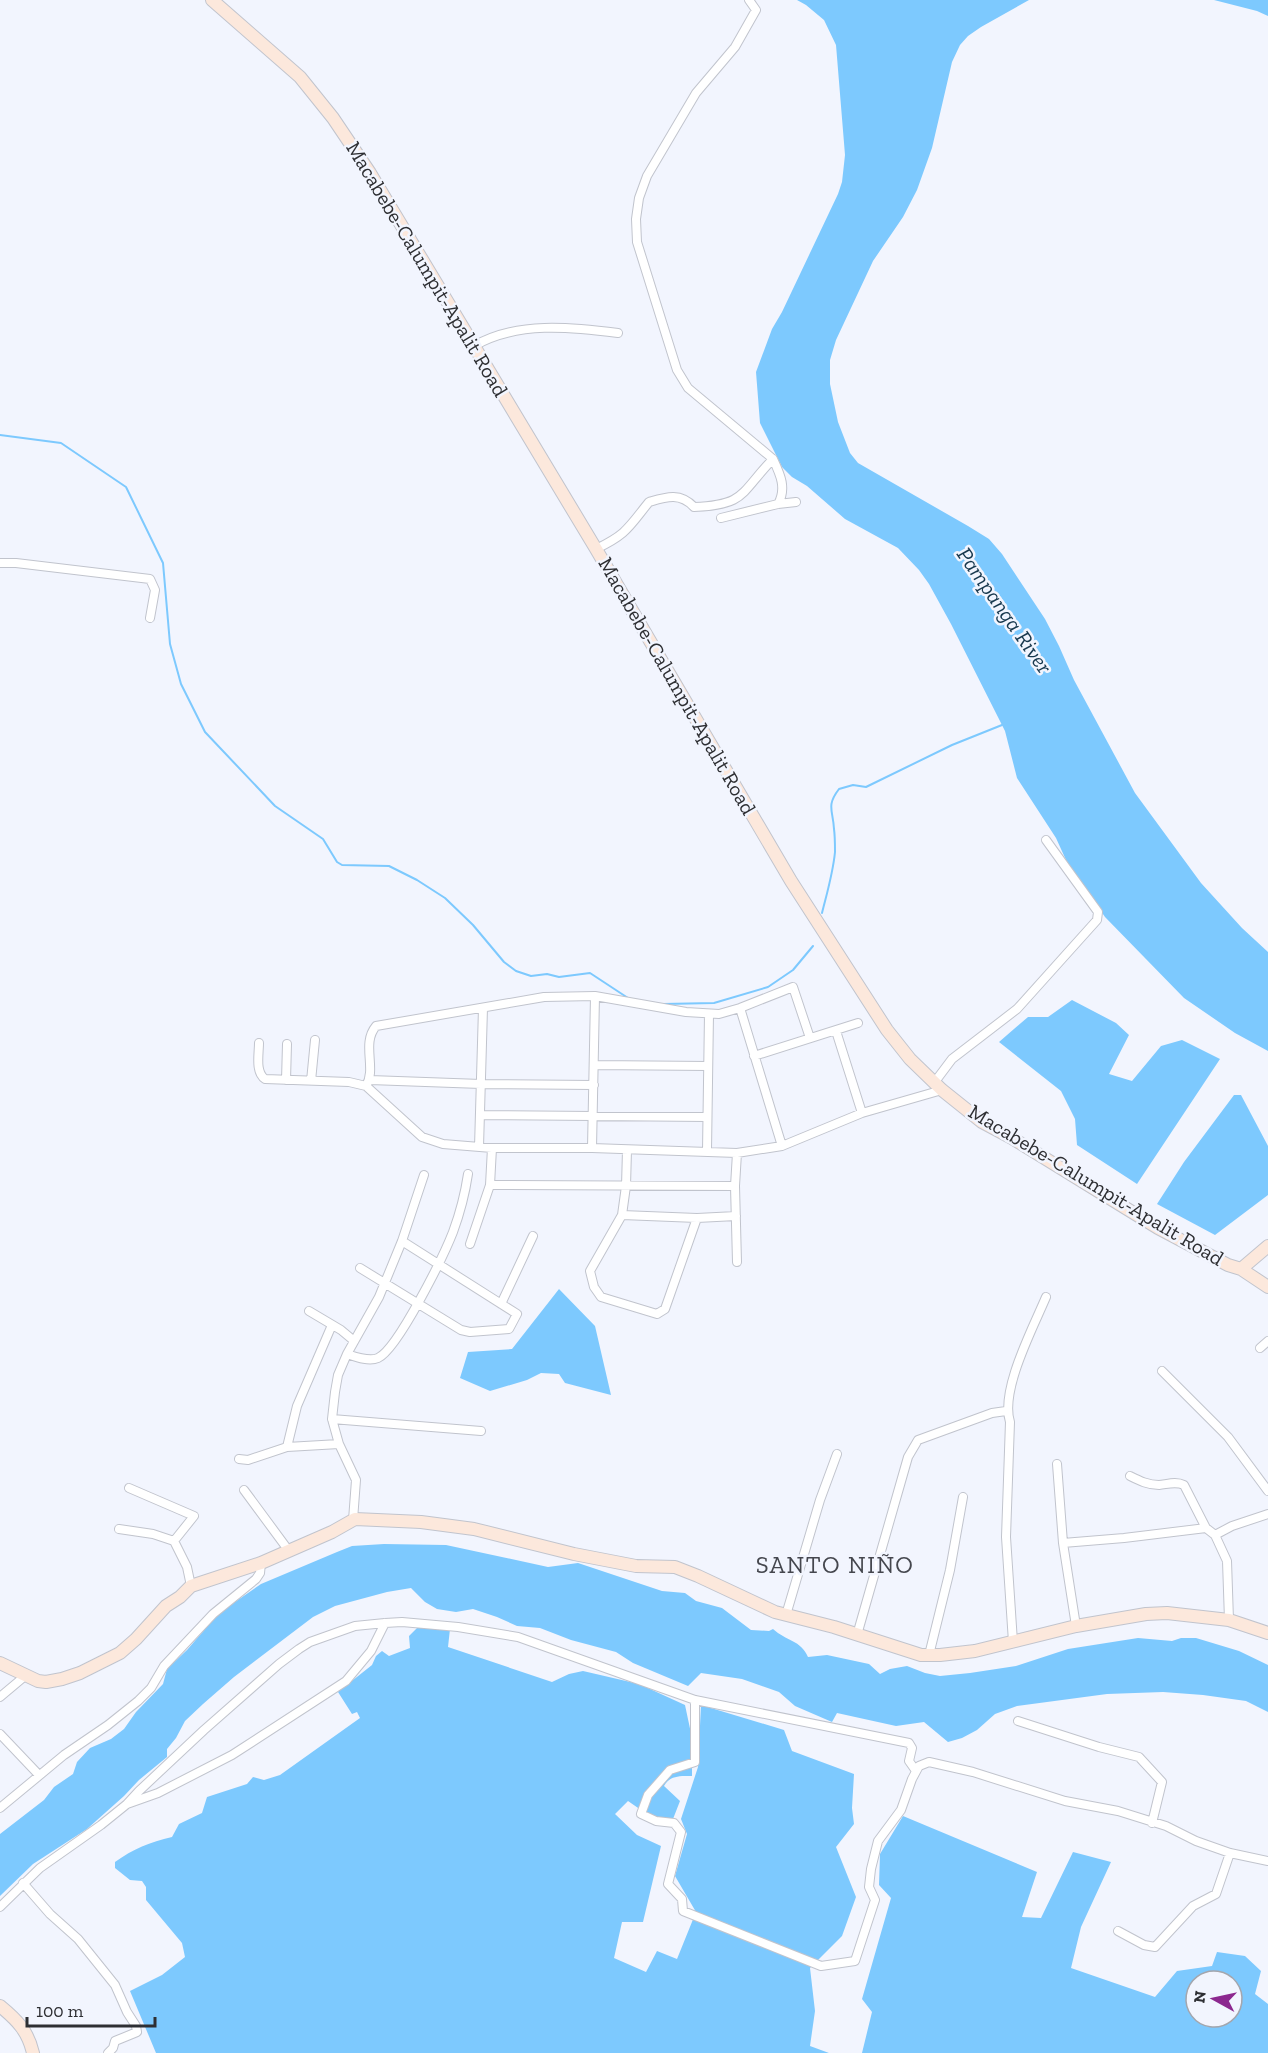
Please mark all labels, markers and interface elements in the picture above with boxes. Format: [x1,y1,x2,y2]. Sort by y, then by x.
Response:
street label: Macabebe-Calumpit-Apalit Road [341,137,514,401]
water label: Pampanga River [951,542,1058,679]
street label: Macabebe-Calumpit-Apalit Road [593,553,762,819]
street label: Macabebe-Calumpit-Apalit Road [964,1098,1229,1271]
district label: SANTO NIÑO [756,1550,914,1579]
north arrow [1184,1969,1244,2029]
scale bar [27,1990,154,2028]
text: N [1189,1990,1210,2004]
text: 100 m [36,2000,84,2022]

